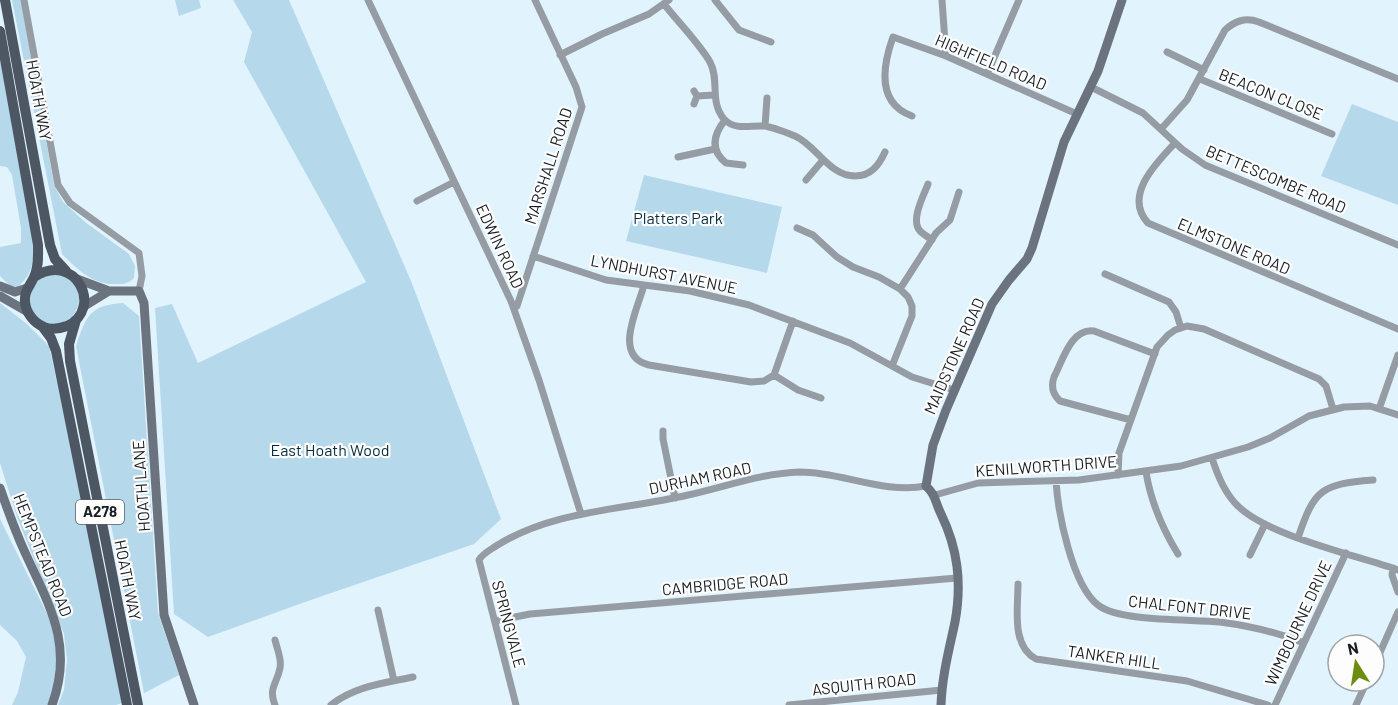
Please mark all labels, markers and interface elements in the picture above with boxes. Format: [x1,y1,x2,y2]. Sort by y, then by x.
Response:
street label: HIGHFIELD ROAD [933,29,1050,94]
street label: HOATH WAY [23,58,56,142]
street label: BEACON CLOSE [1216,64,1326,123]
street label: MARSHALL ROAD [520,105,575,226]
street label: BETTESCOMBE ROAD [1203,140,1349,217]
street label: EDWIN ROAD [473,201,528,291]
park label: Platters Park [633,208,723,227]
street label: ELMSTONE ROAD [1175,213,1293,278]
street label: LYNDHURST AVENUE [589,250,739,297]
street label: MAIDSTONE ROAD [919,295,988,417]
street label: HOATH LANE [128,440,153,532]
park label: East Hoath Wood [271,440,389,459]
street label: KENILWORTH DRIVE [975,451,1117,480]
street label: DURHAM ROAD [647,457,753,498]
street label: HEMPSTEAD ROAD [10,491,77,619]
road number: A278 [76,500,124,524]
street label: HOATH WAY [111,538,146,622]
street label: WIMBOURNE DRIVE [1260,557,1335,688]
street label: CAMBRIDGE ROAD [661,569,789,598]
street label: SPRINGVALE [489,578,530,670]
street label: CHALFONT DRIVE [1127,591,1253,622]
north arrow [1326,633,1386,693]
text: N [1346,637,1360,658]
street label: TANKER HILL [1066,641,1162,672]
street label: ASQUITH ROAD [811,669,917,698]

